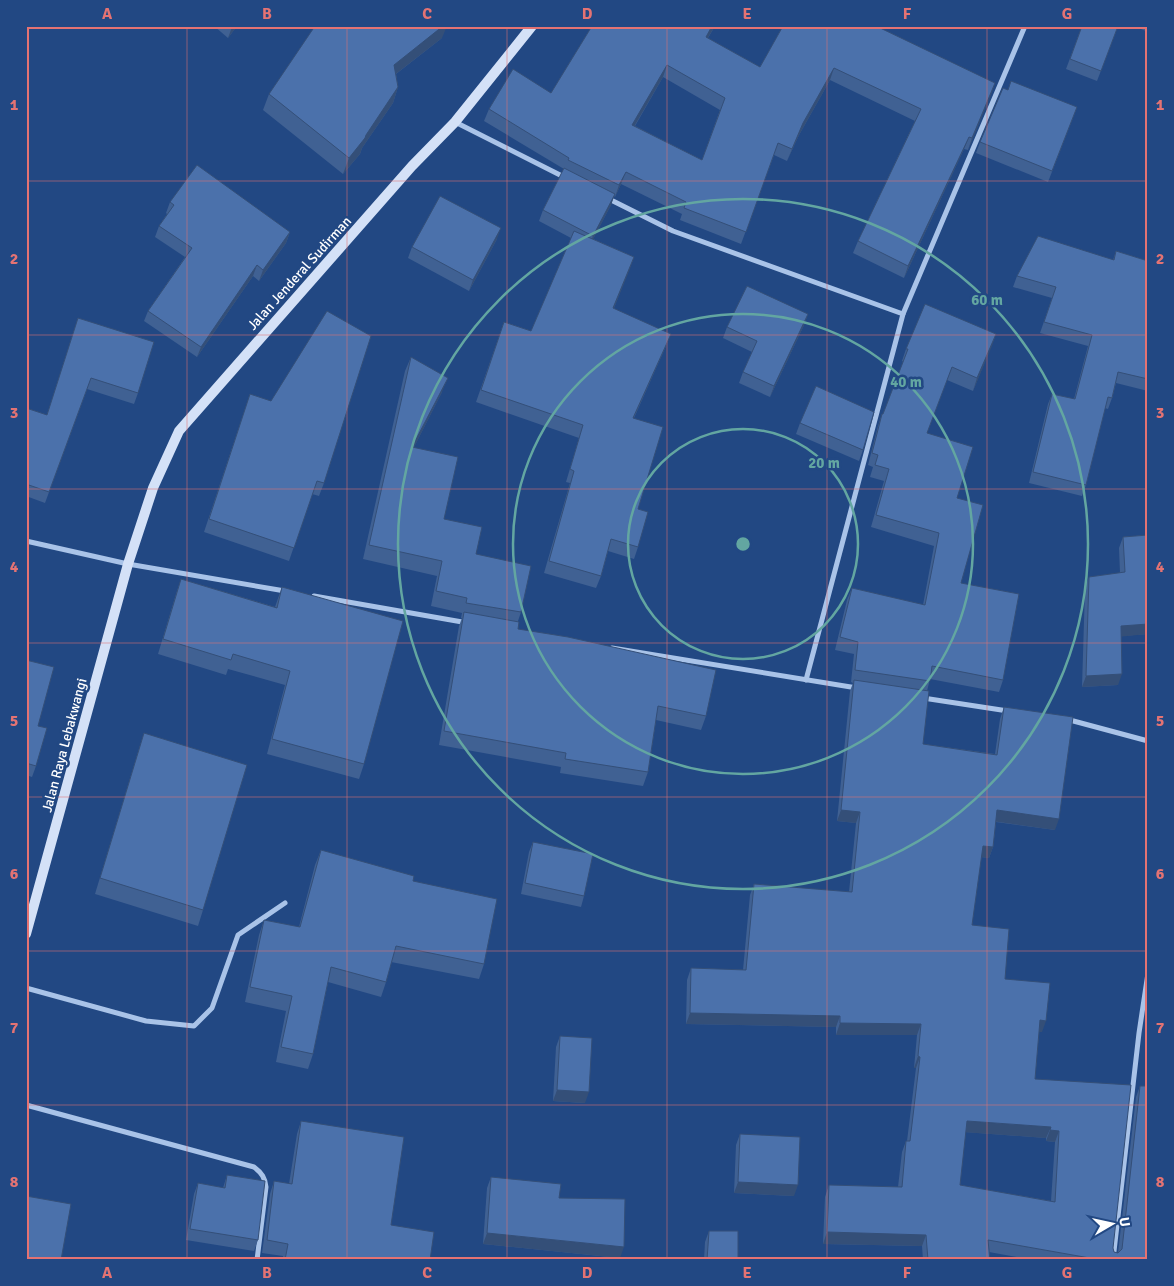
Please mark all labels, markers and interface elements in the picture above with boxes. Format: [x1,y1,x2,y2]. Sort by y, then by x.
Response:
text: A [102,4,113,24]
text: B [262,4,272,24]
text: C [422,4,432,24]
text: D [582,4,593,24]
text: E [742,4,752,24]
text: F [903,4,912,24]
text: G [1062,4,1072,24]
text: 1 [10,95,19,115]
text: 1 [1156,95,1165,115]
street label: Jalan Jenderal Sudirman [244,213,355,334]
text: 2 [10,249,18,269]
text: 2 [1156,249,1164,269]
text: 60 m [971,291,1003,309]
text: 40 m [890,373,922,391]
text: 3 [10,403,18,423]
text: 3 [1156,403,1164,423]
text: 20 m [808,454,840,472]
centre of rings [734,535,752,553]
text: 4 [10,557,19,577]
text: 4 [1156,557,1165,577]
street label: Jalan Raya Lebakwangi [38,676,91,814]
text: 5 [10,711,18,731]
text: 5 [1156,711,1164,731]
text: 6 [10,864,19,884]
text: 6 [1156,864,1165,884]
text: 7 [10,1018,19,1038]
text: 7 [1156,1018,1165,1038]
text: 8 [10,1172,19,1192]
text: 8 [1156,1172,1165,1192]
north arrow [1086,1198,1136,1248]
text: U [1115,1216,1133,1228]
text: A [102,1263,113,1283]
text: B [262,1263,272,1283]
text: C [422,1263,432,1283]
text: D [582,1263,593,1283]
text: E [742,1263,752,1283]
text: F [903,1263,912,1283]
text: G [1062,1263,1072,1283]

